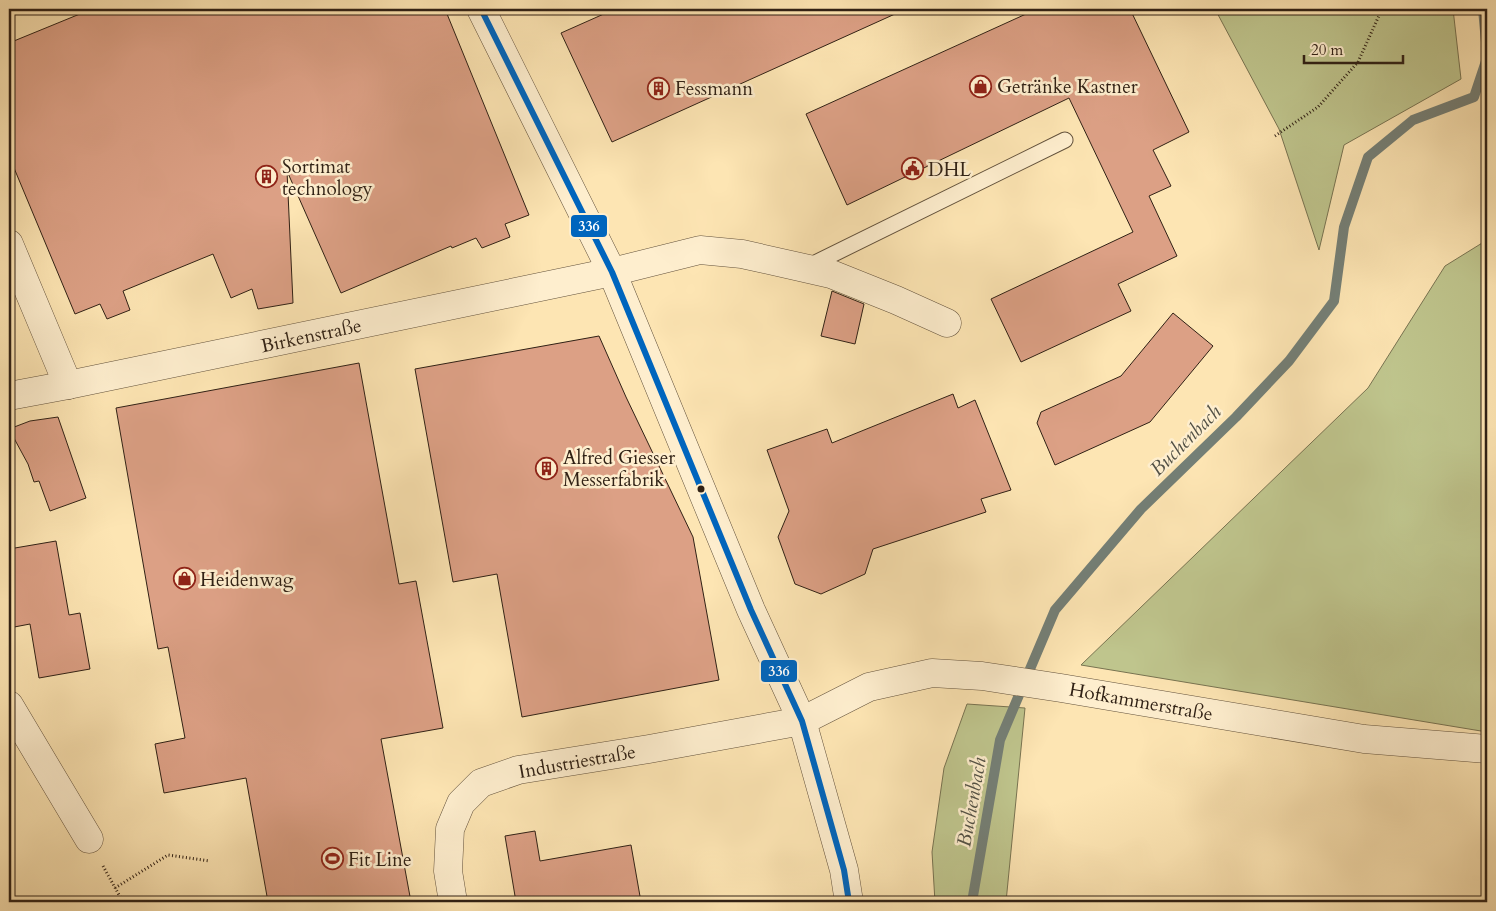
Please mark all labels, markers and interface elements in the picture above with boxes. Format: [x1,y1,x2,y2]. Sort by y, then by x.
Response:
scale bar [1304,32,1402,64]
text: 20 m [1311,40,1343,60]
shop icon: Getränke Kastner [969,74,993,98]
place label: Getränke Kastner [997,74,1138,100]
building icon: Fessmann [647,76,671,100]
place label: Fessmann [675,76,753,102]
place label: Sortimat technology [282,154,373,202]
public building icon: DHL [900,157,924,181]
place label: DHL [928,157,971,183]
building icon: Sortimat technology [254,165,278,189]
line badge: 336 [570,214,608,238]
text: 336 [578,217,600,236]
street label: Birkenstraße [259,313,364,359]
water label: Buchenbach [1144,398,1227,482]
place label: Alfred Giesser Messerfabrik [563,445,675,493]
building icon: Alfred Giesser Messerfabrik [535,456,559,480]
unlabelled marker [696,484,706,494]
shop icon: Heidenwag [172,567,196,591]
place label: Heidenwag [200,567,294,593]
line badge: 336 [760,659,798,683]
text: 336 [768,662,790,681]
street label: Hofkammerstraße [1067,677,1215,727]
street label: Industriestraße [517,739,638,785]
water label: Buchenbach [950,755,993,849]
sports icon: Fit Line [320,847,344,871]
place label: Fit Line [348,847,412,873]

